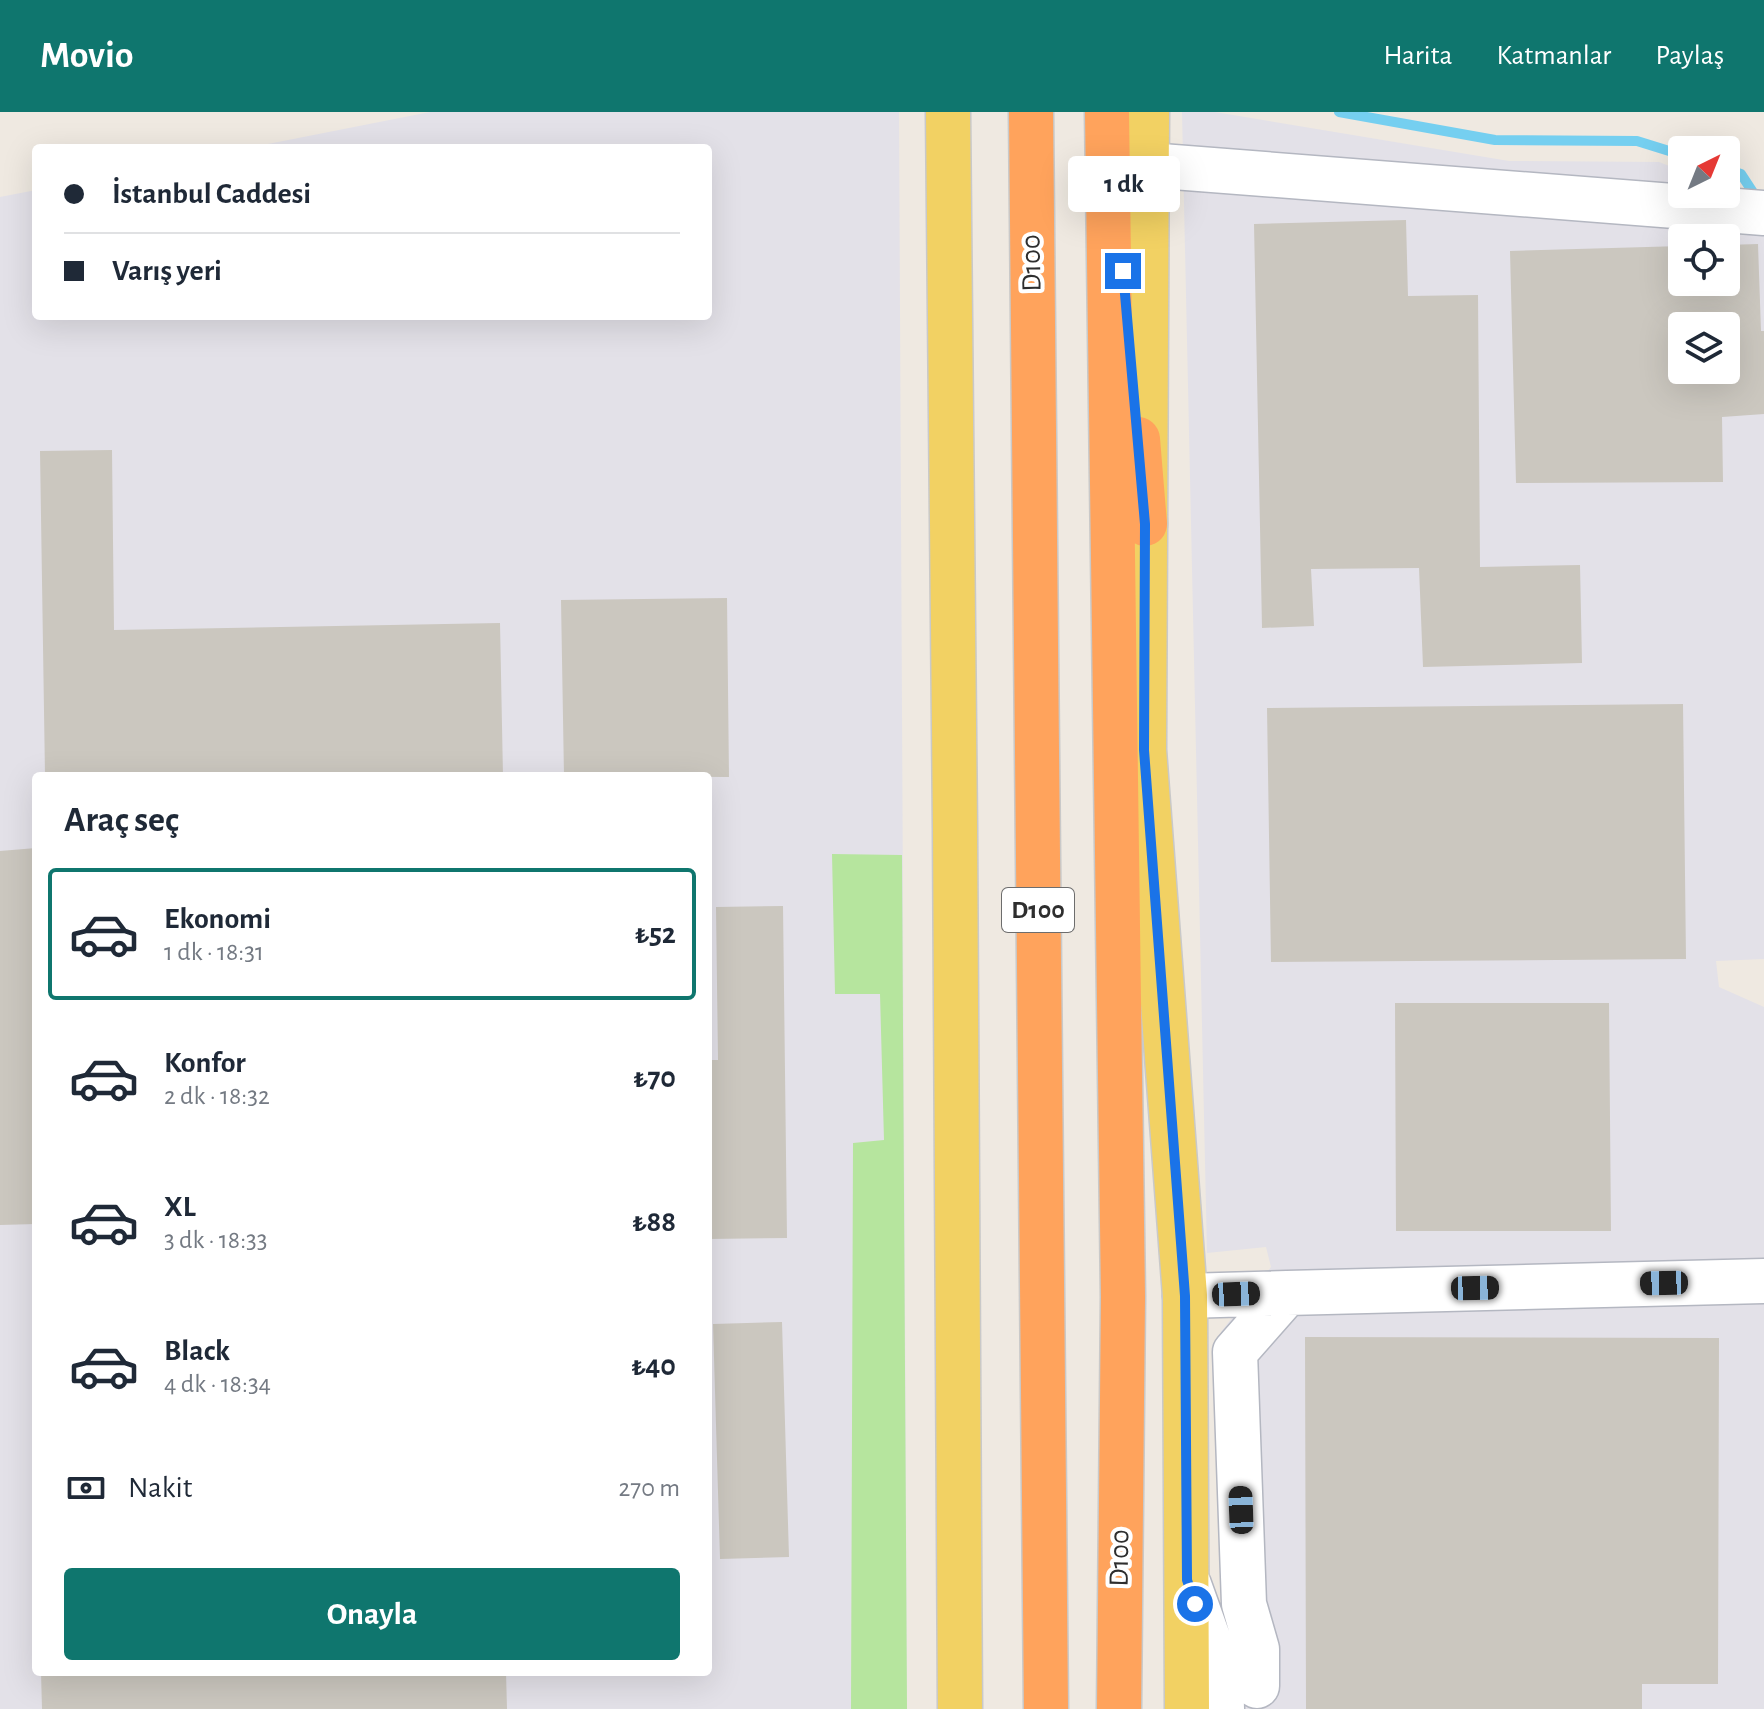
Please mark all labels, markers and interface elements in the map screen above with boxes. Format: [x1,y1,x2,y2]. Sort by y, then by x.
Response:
text: Movio [40,37,134,75]
text: Harita [1383,42,1452,70]
text: Katmanlar [1496,42,1611,70]
text: Paylaş [1655,42,1724,70]
north arrow [1668,136,1740,208]
map controls [1668,136,1740,384]
callout: 1 dk [1067,155,1179,211]
text: 1 dk [1104,171,1144,197]
text: İstanbul Caddesi [112,179,311,209]
button: locate [1668,224,1740,296]
street label: D100 [1018,234,1046,292]
route end [1105,253,1141,289]
text: Varış yeri [112,256,222,286]
button: layers [1668,312,1740,384]
text: Araç seç [64,802,179,838]
road number: D100 [1002,888,1074,932]
icon: car [68,898,140,970]
text: Ekonomi [164,904,271,934]
text: ₺52 [635,919,676,949]
text: 1 dk · 18:31 [164,939,264,965]
icon: car [68,1042,140,1114]
text: Konfor [164,1048,246,1078]
text: ₺70 [633,1063,676,1093]
text: 2 dk · 18:32 [164,1083,270,1109]
icon: car [68,1186,140,1258]
text: XL [164,1192,196,1222]
text: ₺88 [632,1207,676,1237]
text: 3 dk · 18:33 [164,1227,268,1253]
car [1640,1271,1688,1295]
car [1451,1276,1499,1300]
car [1212,1281,1260,1307]
icon: car [68,1330,140,1402]
text: Black [164,1336,230,1366]
text: ₺40 [631,1351,676,1381]
text: 4 dk · 18:34 [164,1371,271,1397]
icon: cash [64,1466,108,1510]
text: Nakit [128,1473,192,1503]
text: 270 m [619,1475,680,1501]
car [1228,1486,1254,1534]
street label: D100 [1106,1529,1134,1587]
button: Onayla [64,1568,680,1660]
route start [1177,1586,1213,1622]

